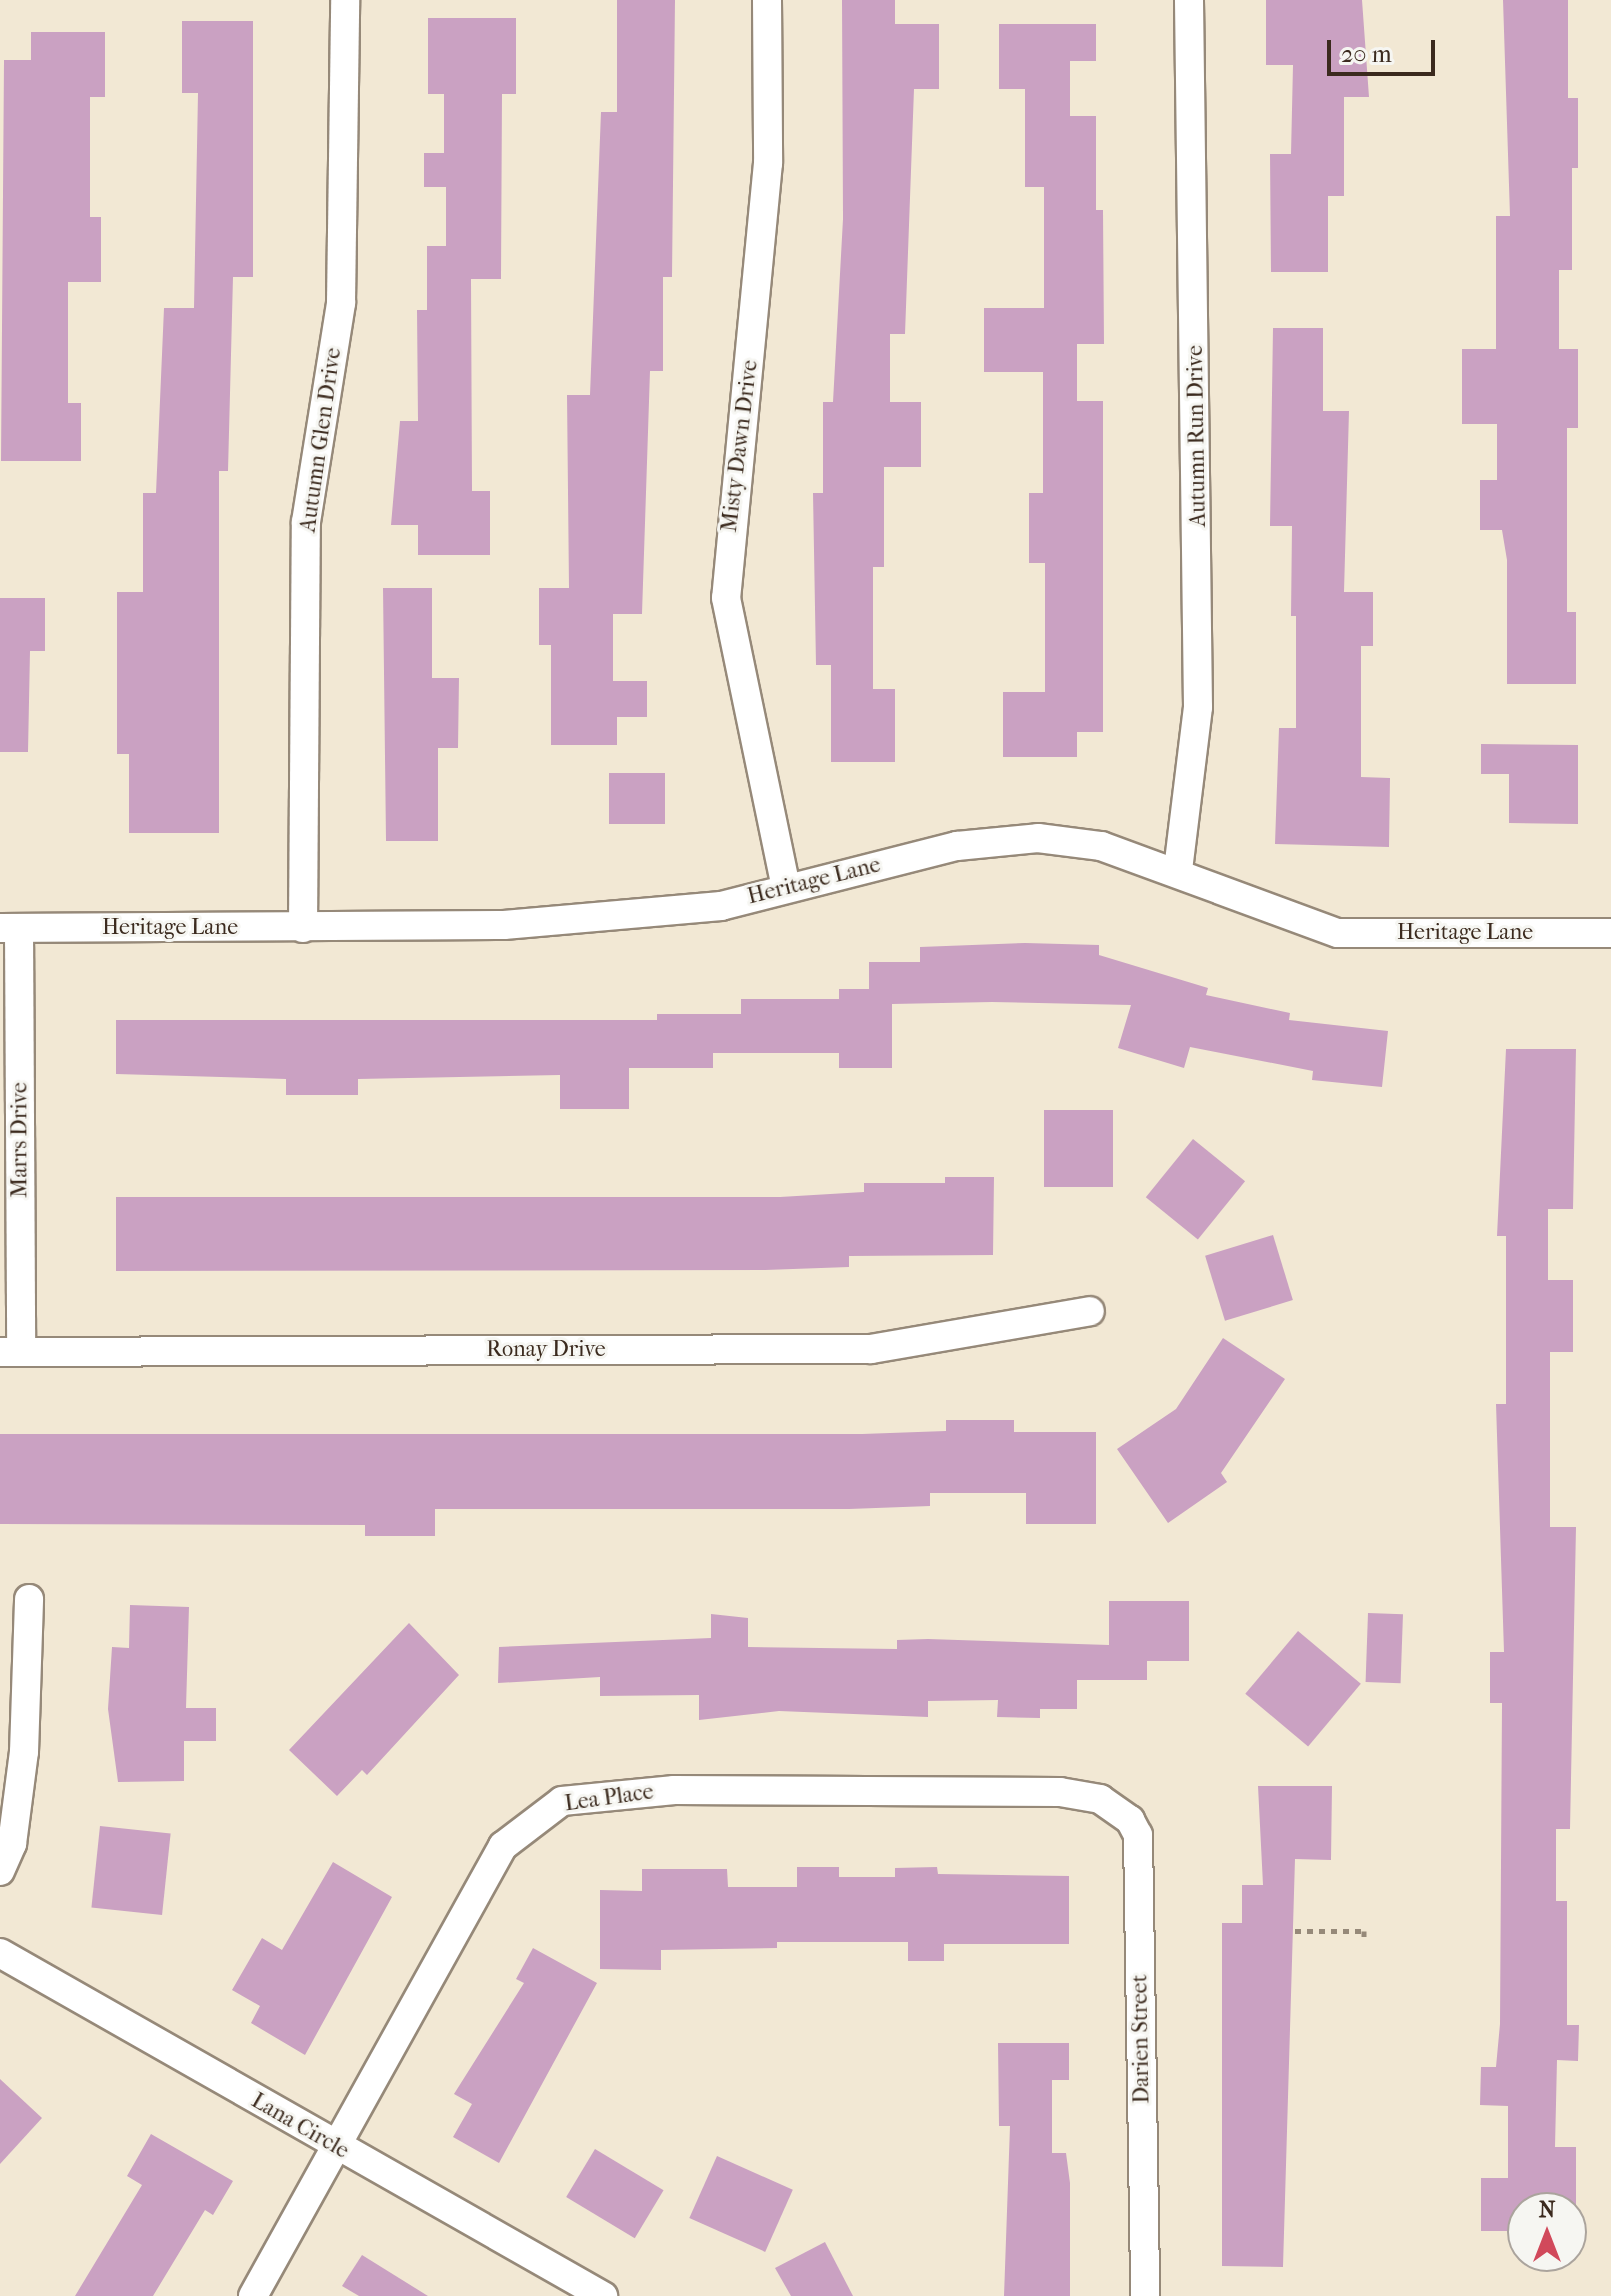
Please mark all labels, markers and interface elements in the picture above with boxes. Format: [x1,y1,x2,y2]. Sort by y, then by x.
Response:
scale bar [1331,24,1439,74]
text: 20 m [1341,40,1392,68]
street label: Autumn Run Drive [1182,345,1212,527]
street label: Autumn Glen Drive [295,346,347,534]
street label: Misty Dawn Drive [716,358,764,534]
street label: Heritage Lane [745,852,883,910]
street label: Heritage Lane [102,915,238,941]
street label: Heritage Lane [1397,920,1533,946]
street label: Marrs Drive [7,1082,33,1198]
street label: Ronay Drive [486,1337,606,1363]
street label: Lea Place [563,1779,655,1817]
street label: Darien Street [1127,1974,1155,2104]
street label: Lana Circle [247,2088,353,2164]
north arrow [1507,2192,1587,2272]
text: N [1539,2197,1555,2223]

